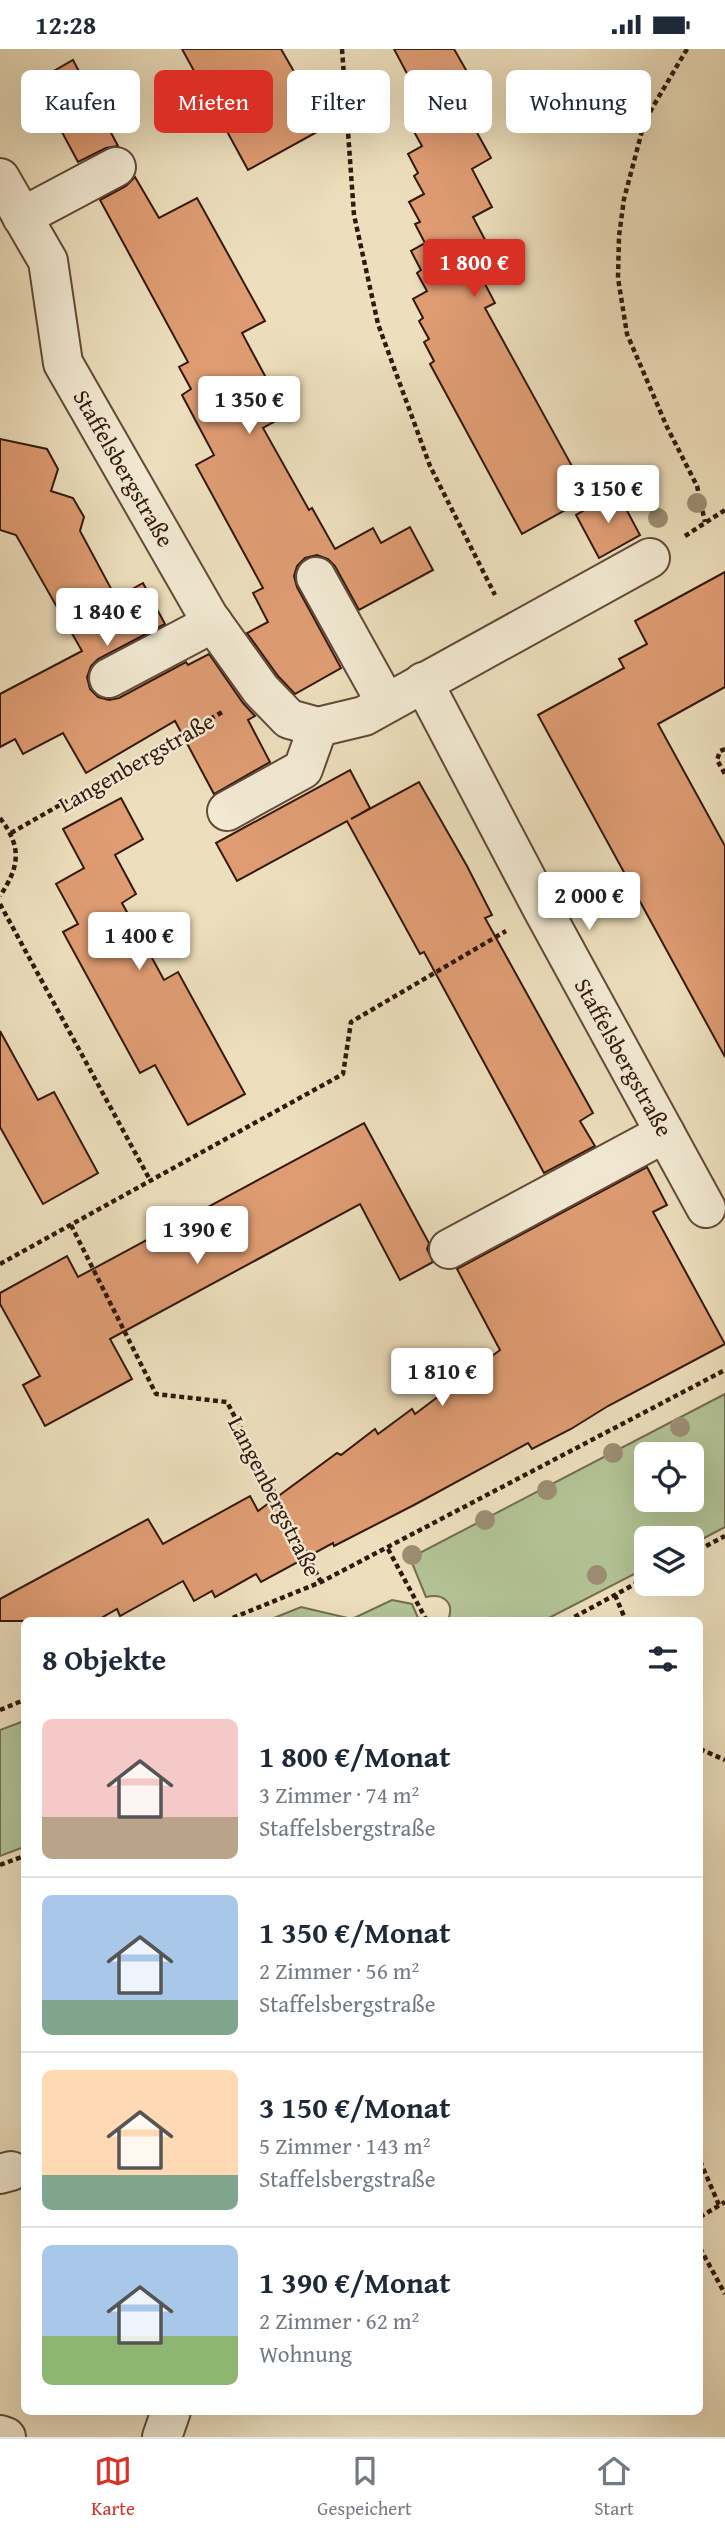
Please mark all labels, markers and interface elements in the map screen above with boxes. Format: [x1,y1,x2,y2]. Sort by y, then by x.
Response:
text: 12:28 [35,5,96,44]
chip: Kaufen [21,70,140,133]
chip: Mieten [154,70,273,133]
chip: Filter [287,70,390,133]
chip: Neu [404,70,492,133]
chip: Wohnung [506,70,651,133]
pin: 1 800 € [409,239,539,299]
text: 1 800 € [439,245,509,278]
pin: 1 350 € [184,377,314,436]
text: 1 350 € [214,382,284,415]
street label: Staffelsbergstraße [66,383,182,553]
pin: 3 150 € [543,465,673,525]
text: 3 150 € [573,471,643,504]
pin: 1 840 € [42,589,172,648]
text: 1 840 € [72,594,142,627]
street label: Langenbergstraße [52,704,220,820]
pin: 2 000 € [524,873,654,932]
text: 2 000 € [554,878,624,911]
pin: 1 400 € [74,913,204,972]
text: 1 400 € [104,918,174,951]
street label: Staffelsbergstraße [567,972,681,1142]
pin: 1 390 € [132,1207,262,1266]
text: 1 390 € [162,1212,232,1245]
pin: 1 810 € [377,1349,507,1408]
text: 1 810 € [407,1354,477,1387]
street label: Langenbergstraße [220,1410,330,1582]
map controls [634,1442,704,1596]
button: locate [634,1442,704,1512]
button: layers [634,1526,704,1596]
text: 8 Objekte [42,1637,166,1681]
icon: filters [644,1640,682,1678]
text: 1 800 €/Monat [259,1734,451,1778]
icon: home [98,1747,182,1831]
text: 3 Zimmer · 74 m² [259,1778,419,1811]
text: Staffelsbergstraße [259,1811,436,1844]
text: 1 350 €/Monat [259,1910,451,1954]
icon: home [98,1923,182,2007]
text: 2 Zimmer · 56 m² [259,1954,419,1987]
text: Staffelsbergstraße [259,1987,436,2020]
text: 3 150 €/Monat [259,2085,451,2129]
icon: home [98,2098,182,2182]
text: 5 Zimmer · 143 m² [259,2129,430,2162]
text: Staffelsbergstraße [259,2162,436,2195]
text: 1 390 €/Monat [259,2260,451,2304]
icon: home [98,2273,182,2357]
text: 2 Zimmer · 62 m² [259,2304,419,2337]
text: Wohnung [259,2337,352,2370]
tab: Karte [91,2452,135,2522]
tab: Gespeichert [317,2452,412,2522]
tab: Start [594,2452,634,2522]

